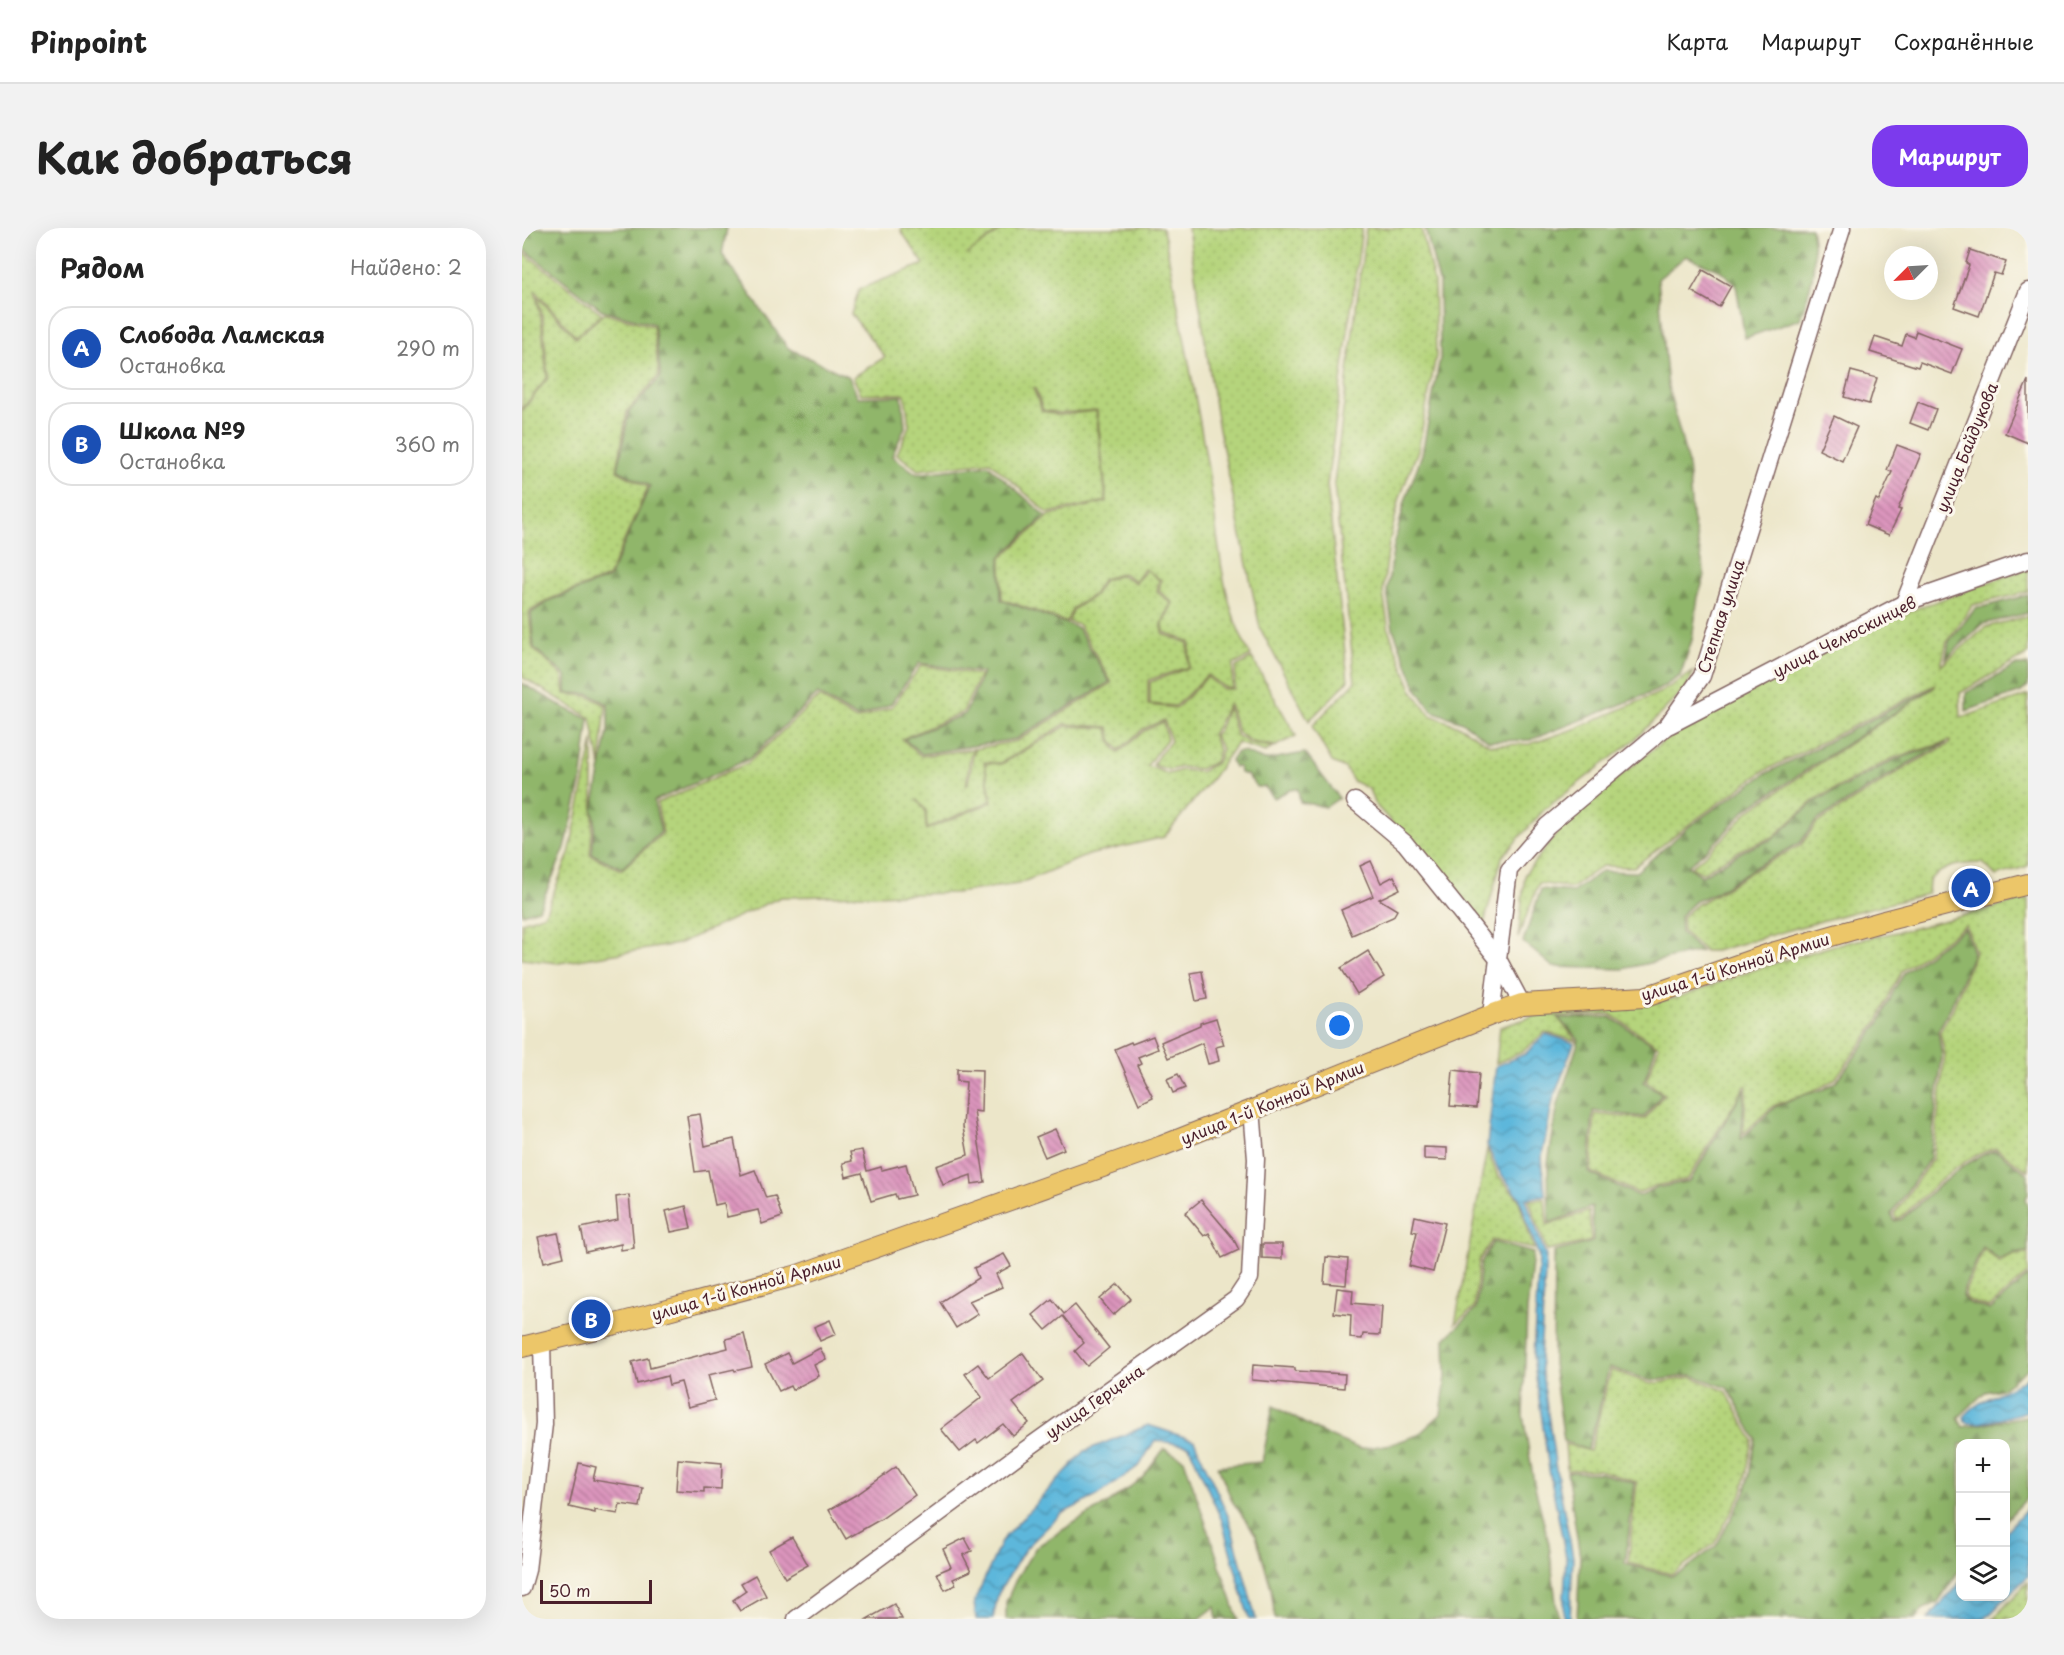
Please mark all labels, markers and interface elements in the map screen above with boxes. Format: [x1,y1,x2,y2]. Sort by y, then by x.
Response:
text: Pinpoint [30,20,147,63]
text: Карта [1667,25,1728,57]
text: Маршрут [1761,25,1861,57]
text: Сохранённые [1894,25,2034,57]
text: Как добраться [36,125,353,188]
button: Маршрут [1872,125,2028,187]
north arrow [1884,246,1938,300]
text: Рядом [60,248,145,287]
text: Найдено: 2 [350,252,462,282]
text: Слобода Ламская [119,317,325,350]
text: A [74,333,89,363]
text: 290 m [396,333,460,363]
text: Остановка [119,350,225,380]
street label: улица Байдукова [1929,378,2003,516]
text: Школа №9 [119,413,245,446]
text: B [75,429,88,459]
text: 360 m [394,429,460,459]
text: Остановка [119,446,225,476]
street label: Степная улица [1690,556,1750,676]
street label: улица Челюскинцев [1768,589,1920,683]
pin: A [1952,866,1990,910]
street label: улица 1-й Конной Армии [1638,926,1832,1006]
your location [1325,1011,1354,1040]
street label: улица 1-й Конной Армии [1177,1054,1367,1150]
street label: улица 1-й Конной Армии [648,1248,844,1326]
pin: B [572,1296,610,1342]
street label: улица Герцена [1040,1358,1148,1444]
map controls [1956,1439,2010,1601]
button: + [1956,1439,2010,1493]
button: − [1956,1493,2010,1547]
button: layers [1956,1547,2010,1601]
scale bar [540,1577,652,1604]
text: 50 m [549,1578,590,1602]

